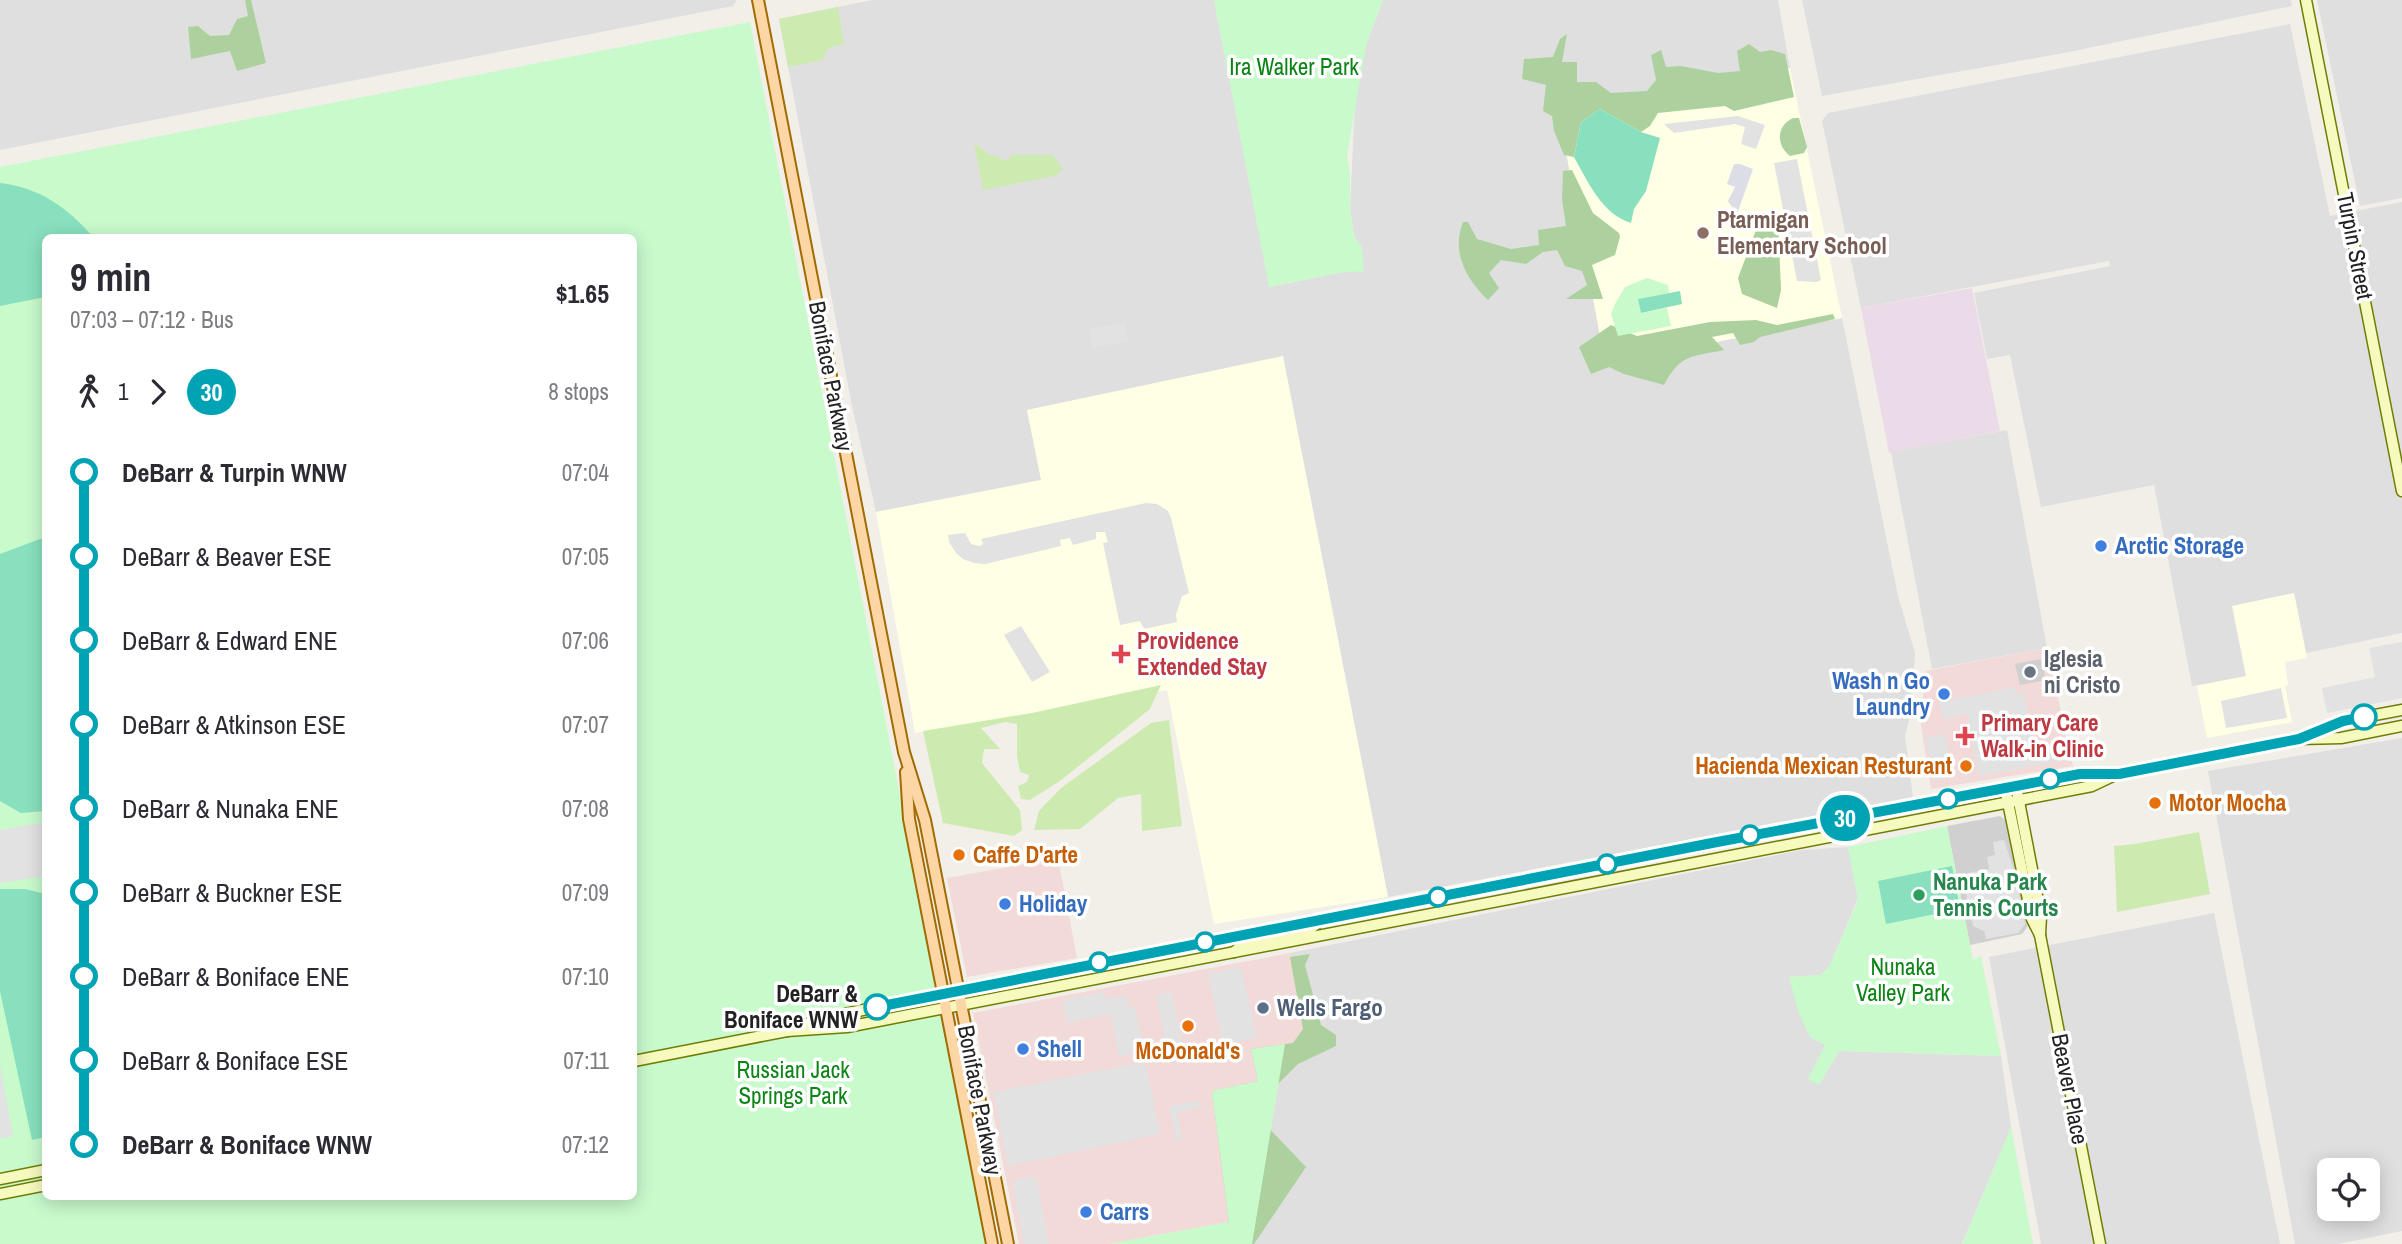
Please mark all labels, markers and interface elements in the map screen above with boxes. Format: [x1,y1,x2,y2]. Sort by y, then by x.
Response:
park label: Ira Walker Park [1229,51,1359,82]
street label: Turpin Street [2330,190,2381,302]
place label: Ptarmigan Elementary School [1717,204,1887,261]
marker: Ptarmigan Elementary School [1695,225,1711,241]
text: 9 min [70,252,151,303]
text: $1.65 [556,276,609,311]
street label: Boniface Parkway [802,298,861,454]
text: 07:03 – 07:12 · Bus [70,304,234,335]
icon: walk [70,373,108,411]
icon: forward [139,373,177,411]
text: 1 [118,376,129,407]
text: 30 [201,376,222,408]
text: 8 stops [548,376,609,407]
text: DeBarr & Turpin WNW [122,455,347,490]
text: 07:04 [562,457,609,488]
place label: Arctic Storage [2115,530,2244,561]
marker: Arctic Storage [2093,538,2109,554]
text: DeBarr & Beaver ESE [122,539,332,574]
text: 07:05 [562,541,609,572]
text: DeBarr & Edward ENE [122,623,338,658]
text: 07:06 [562,625,609,656]
place label: Providence Extended Stay [1137,625,1267,682]
place label: Iglesia ni Cristo [2044,643,2121,700]
marker: Providence Extended Stay [1111,644,1131,664]
marker: Iglesia ni Cristo [2022,664,2038,680]
place label: Wash n Go Laundry [1832,665,1931,722]
marker: Wash n Go Laundry [1936,686,1952,702]
unlabelled marker [2351,704,2377,730]
text: DeBarr & Atkinson ESE [122,707,346,742]
place label: Primary Care Walk-in Clinic [1981,707,2104,764]
text: 07:07 [562,709,609,740]
marker: Primary Care Walk-in Clinic [1955,726,1975,746]
place label: Hacienda Mexican Resturant [1695,750,1952,781]
marker: Hacienda Mexican Resturant [1958,758,1974,774]
unlabelled marker [2040,769,2060,789]
place label: Motor Mocha [2169,787,2287,818]
unlabelled marker [1938,789,1958,809]
text: DeBarr & Nunaka ENE [122,791,339,826]
text: 07:08 [562,793,609,824]
line badge: 30 [1814,795,1876,841]
marker: Motor Mocha [2147,795,2163,811]
text: 30 [1834,802,1856,834]
unlabelled marker [1740,825,1760,845]
place label: Caffe D'arte [973,839,1078,870]
marker: Caffe D'arte [951,847,967,863]
unlabelled marker [1597,854,1617,874]
place label: Nanuka Park Tennis Courts [1933,866,2058,923]
text: DeBarr & Buckner ESE [122,875,342,910]
text: 07:09 [562,877,609,908]
unlabelled marker [1428,887,1448,907]
marker: Nanuka Park Tennis Courts [1911,887,1927,903]
place label: Holiday [1019,888,1088,919]
marker: Holiday [997,896,1013,912]
unlabelled marker [1195,932,1215,952]
park label: Nunaka Valley Park [1856,951,1951,1008]
unlabelled marker [1089,952,1109,972]
text: DeBarr & Boniface ENE [122,959,350,994]
text: 07:10 [562,961,609,992]
place label: DeBarr & Boniface WNW [724,978,858,1035]
place label: Wells Fargo [1277,992,1383,1023]
marker: DeBarr & Boniface WNW [864,994,890,1020]
marker: Wells Fargo [1255,1000,1271,1016]
marker: McDonald's [1180,1018,1196,1034]
street label: Boniface Parkway [951,1022,1010,1178]
street label: Beaver Place [2045,1031,2096,1147]
place label: Shell [1037,1033,1082,1064]
place label: McDonald's [1135,1035,1241,1066]
marker: Shell [1015,1041,1031,1057]
text: DeBarr & Boniface ESE [122,1043,348,1078]
text: 07:11 [563,1045,609,1076]
park label: Russian Jack Springs Park [736,1054,850,1111]
text: DeBarr & Boniface WNW [122,1127,372,1162]
text: 07:12 [562,1129,609,1160]
map controls [2317,1158,2380,1221]
button: locate [2317,1158,2380,1221]
place label: Carrs [1100,1196,1149,1227]
marker: Carrs [1078,1204,1094,1220]

